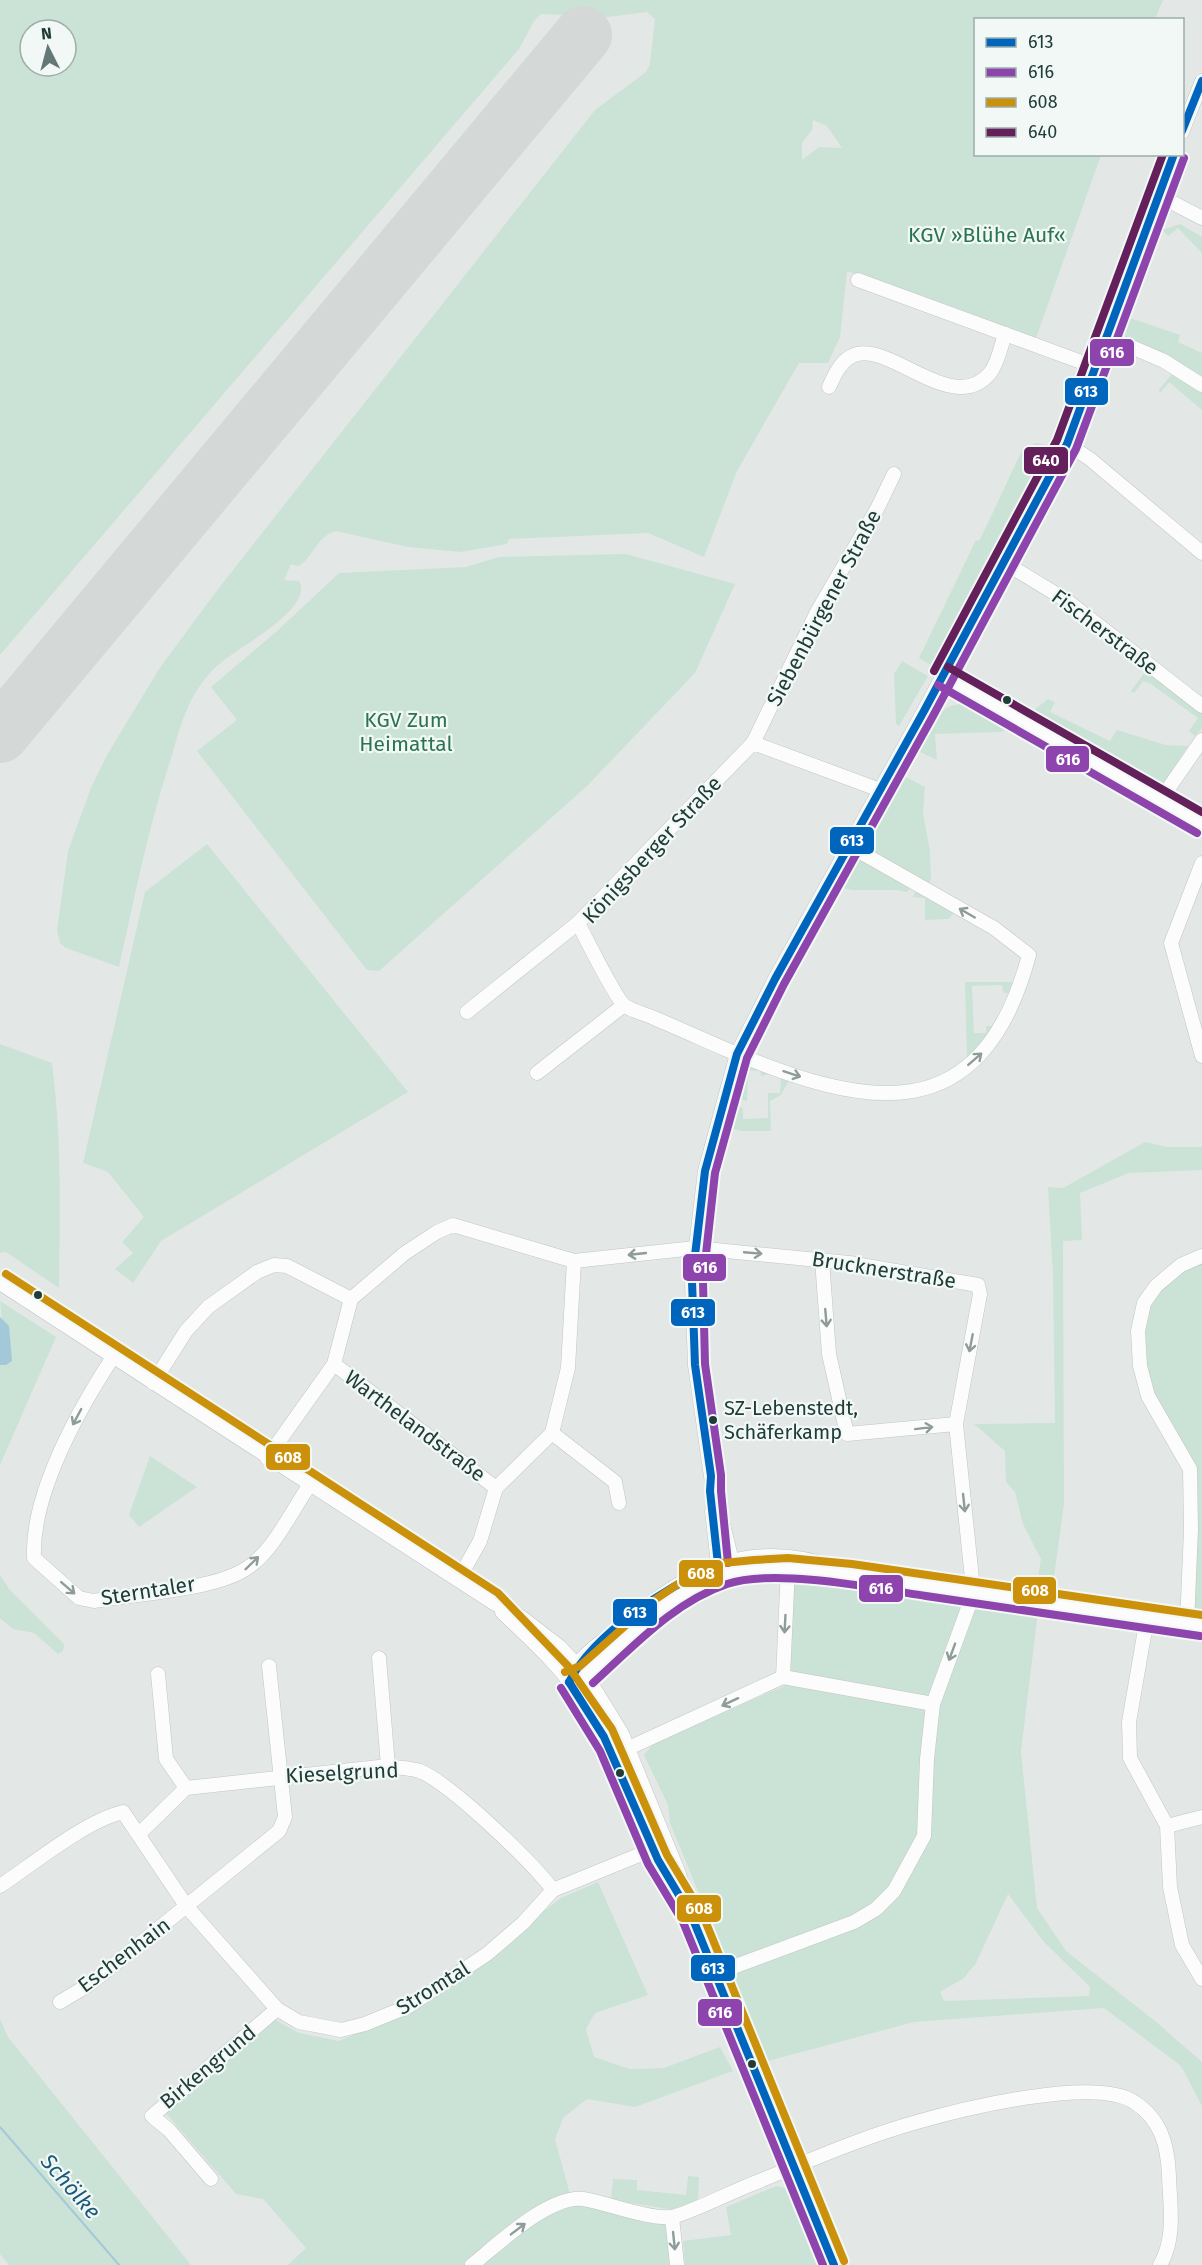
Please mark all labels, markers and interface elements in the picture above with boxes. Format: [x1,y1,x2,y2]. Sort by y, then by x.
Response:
north arrow [18,18,78,78]
legend [974,18,1184,156]
text: N [40,24,53,44]
text: 613 [1028,31,1054,53]
text: 616 [1028,61,1054,83]
text: 608 [1028,91,1058,113]
text: 640 [1028,121,1057,143]
park label: KGV »Blühe Auf« [908,222,1066,248]
line badge: 616 [1089,338,1135,367]
text: 616 [1100,343,1124,362]
line badge: 613 [1064,377,1109,406]
text: 613 [1074,382,1098,401]
line badge: 640 [1023,446,1069,475]
text: 640 [1032,451,1060,470]
street label: Siebenbürgener Straße [761,505,887,711]
street label: Fischerstraße [1046,583,1164,681]
unlabelled marker [1001,694,1013,706]
park label: KGV Zum Heimattal [359,707,453,757]
line badge: 616 [1045,745,1090,773]
text: 616 [1056,750,1080,769]
street label: Königsberger Straße [577,771,727,929]
line badge: 613 [829,826,875,855]
text: 613 [840,831,864,850]
one-way arrow [959,907,976,919]
one-way arrow [967,1052,982,1066]
one-way arrow [782,1069,801,1080]
street label: Brucknerstraße [810,1246,958,1294]
one-way arrow [743,1248,763,1259]
one-way arrow [628,1249,647,1260]
line badge: 616 [682,1253,727,1282]
text: 616 [693,1258,717,1277]
unlabelled marker [32,1289,44,1301]
line badge: 613 [670,1298,716,1327]
text: 613 [681,1303,705,1322]
one-way arrow [821,1308,832,1328]
one-way arrow [965,1332,976,1352]
street label: Warthelandstraße [339,1364,491,1488]
place label: SZ-Lebenstedt, Schäferkamp [724,1396,858,1444]
one-way arrow [71,1408,83,1426]
marker: SZ-Lebenstedt, Schäferkamp [707,1414,719,1426]
one-way arrow [913,1422,933,1433]
line badge: 608 [265,1443,311,1471]
text: 608 [274,1448,302,1467]
one-way arrow [959,1493,970,1512]
one-way arrow [245,1555,260,1570]
line badge: 608 [678,1559,724,1588]
text: 608 [687,1564,715,1583]
street label: Sterntaler [99,1571,197,1611]
line badge: 616 [858,1574,904,1603]
line badge: 608 [1012,1576,1057,1605]
text: 616 [869,1579,893,1598]
one-way arrow [60,1581,75,1595]
text: 608 [1021,1581,1049,1600]
line badge: 613 [612,1598,658,1627]
text: 613 [623,1603,647,1622]
one-way arrow [780,1614,791,1634]
one-way arrow [945,1642,956,1661]
one-way arrow [721,1696,739,1708]
street label: Kieselgrund [285,1757,399,1789]
unlabelled marker [614,1767,626,1779]
line badge: 608 [676,1894,722,1923]
text: 608 [685,1899,713,1918]
street label: Eschenhain [73,1912,175,1998]
line badge: 613 [690,1954,736,1982]
street label: Stromtal [392,1955,474,2021]
text: 613 [701,1959,725,1978]
line badge: 616 [697,1998,743,2027]
text: 616 [708,2003,732,2022]
street label: Birkengrund [155,2019,261,2115]
unlabelled marker [746,2058,758,2070]
water label: Schölke [34,2147,106,2224]
one-way arrow [510,2223,526,2236]
one-way arrow [669,2231,680,2251]

